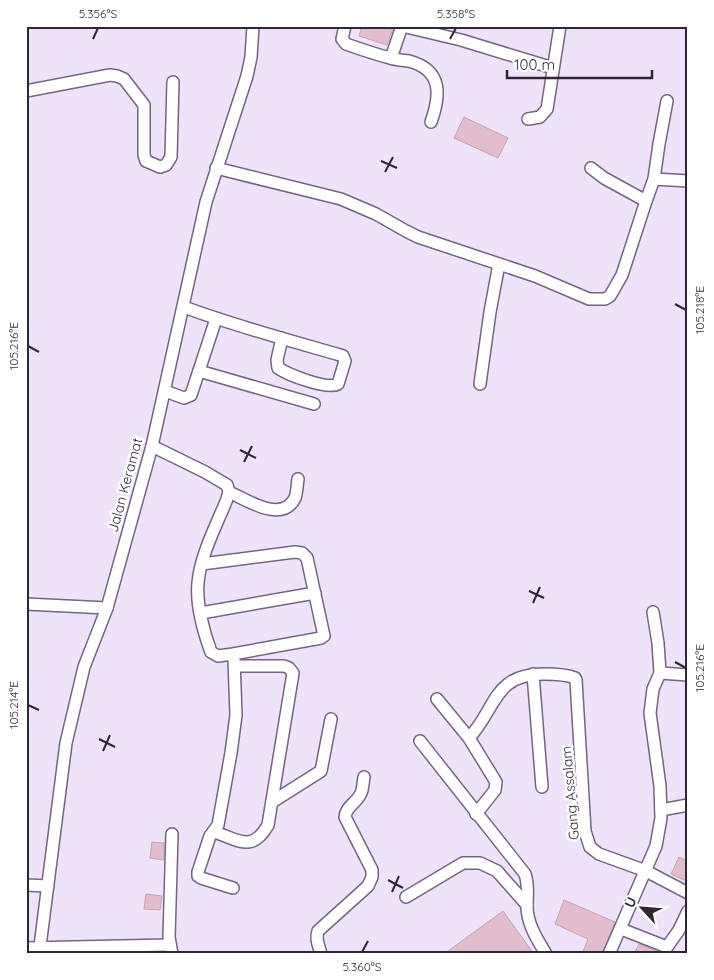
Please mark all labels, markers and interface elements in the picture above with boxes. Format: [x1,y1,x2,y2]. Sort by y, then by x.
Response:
text: 5.356°S [79,6,117,21]
text: 5.358°S [437,6,475,21]
scale bar [507,48,652,80]
text: 100 m [514,55,555,74]
text: 105.218°E [692,286,707,334]
text: 105.216°E [6,322,21,370]
street label: Jalan Keramat [104,436,146,534]
text: 105.216°E [692,644,707,692]
text: 105.214°E [6,681,21,729]
street label: Gang Assalam [557,745,583,841]
north arrow [616,882,666,932]
text: U [620,894,641,911]
text: 5.360°S [342,959,382,974]

